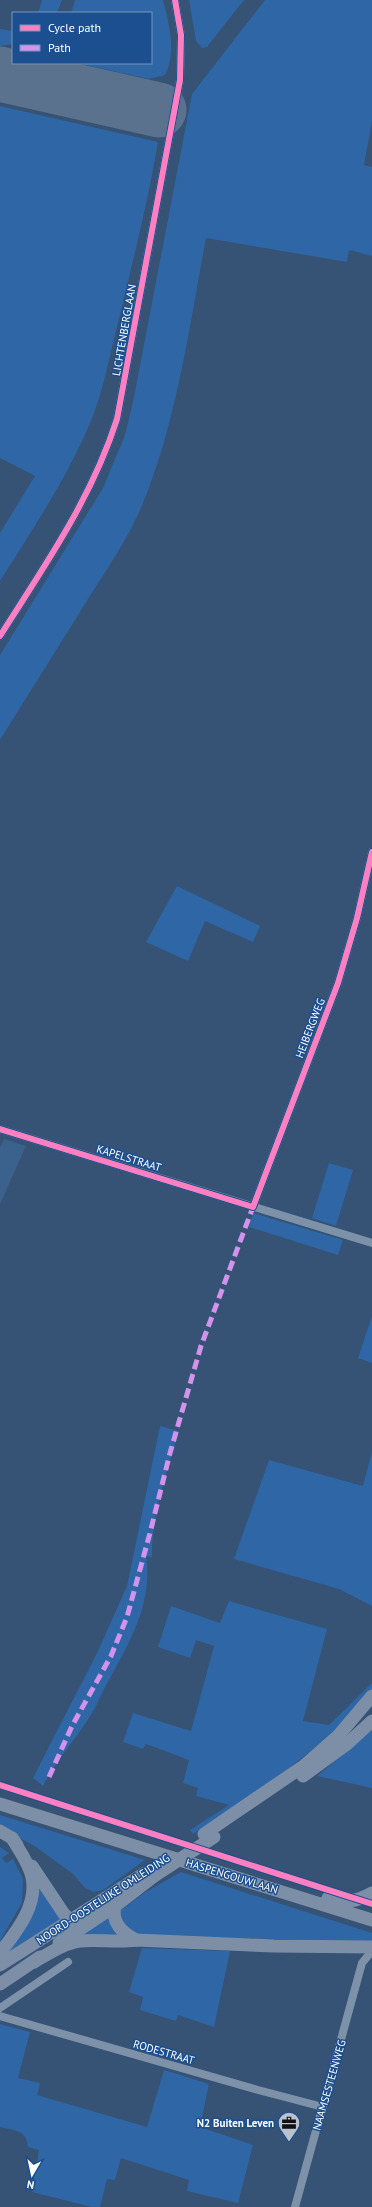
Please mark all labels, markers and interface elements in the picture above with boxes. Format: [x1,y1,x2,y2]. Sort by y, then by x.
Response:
legend [12,12,152,64]
text: Cycle path [48,20,101,35]
text: Path [48,40,71,55]
street label: LICHTENBERGLAAN [109,283,139,377]
street label: HEIBERGWEG [292,996,328,1060]
street label: KAPELSTRAAT [95,1142,163,1174]
street label: NOORD-OOSTELIJKE OMLEIDING [34,1850,173,1947]
street label: HASPENGOUWLAAN [184,1855,280,1897]
street label: RODESTRAAT [132,2037,196,2067]
street label: NAAMSESTEENWEG [309,2038,349,2132]
office icon: N2 Buiten Leven [276,2110,302,2143]
place label: N2 Buiten Leven [197,2116,274,2130]
north arrow [12,2155,52,2195]
text: N [26,2177,35,2192]

